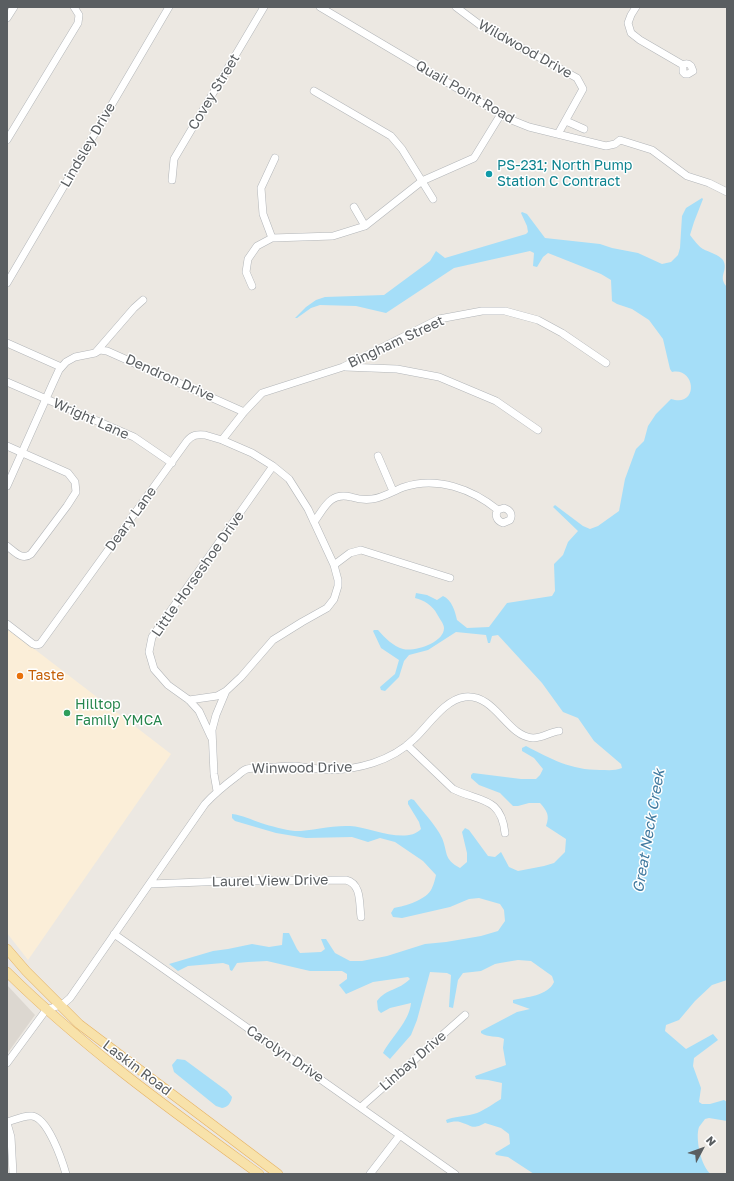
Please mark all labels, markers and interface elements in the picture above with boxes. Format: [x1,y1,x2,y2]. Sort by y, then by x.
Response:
street label: Wildwood Drive [475,16,575,82]
street label: Covey Street [185,51,243,133]
street label: Quail Point Road [413,57,517,127]
street label: Lindsley Drive [57,100,119,190]
place label: PS-231; North Pump Station C Contract [497,158,632,190]
marker: PS-231; North Pump Station C Contract [484,169,494,179]
street label: Bingham Street [345,312,447,372]
street label: Dendron Drive [123,351,217,405]
street label: Wright Lane [50,395,132,443]
street label: Deary Lane [102,483,160,555]
street label: Little Horseshoe Drive [148,508,248,640]
place label: Taste [28,668,64,684]
marker: Taste [15,671,25,681]
place label: Hilltop Family YMCA [75,697,162,730]
marker: Hilltop Family YMCA [62,708,72,718]
street label: Winwood Drive [252,759,352,777]
water label: Great Neck Creek [629,768,669,894]
street label: Laurel View Drive [212,872,328,890]
street label: Carolyn Drive [243,1022,327,1086]
street label: Linbay Drive [376,1028,450,1094]
street label: Laskin Road [99,1037,175,1099]
north arrow [682,1129,722,1169]
text: N [704,1133,719,1148]

